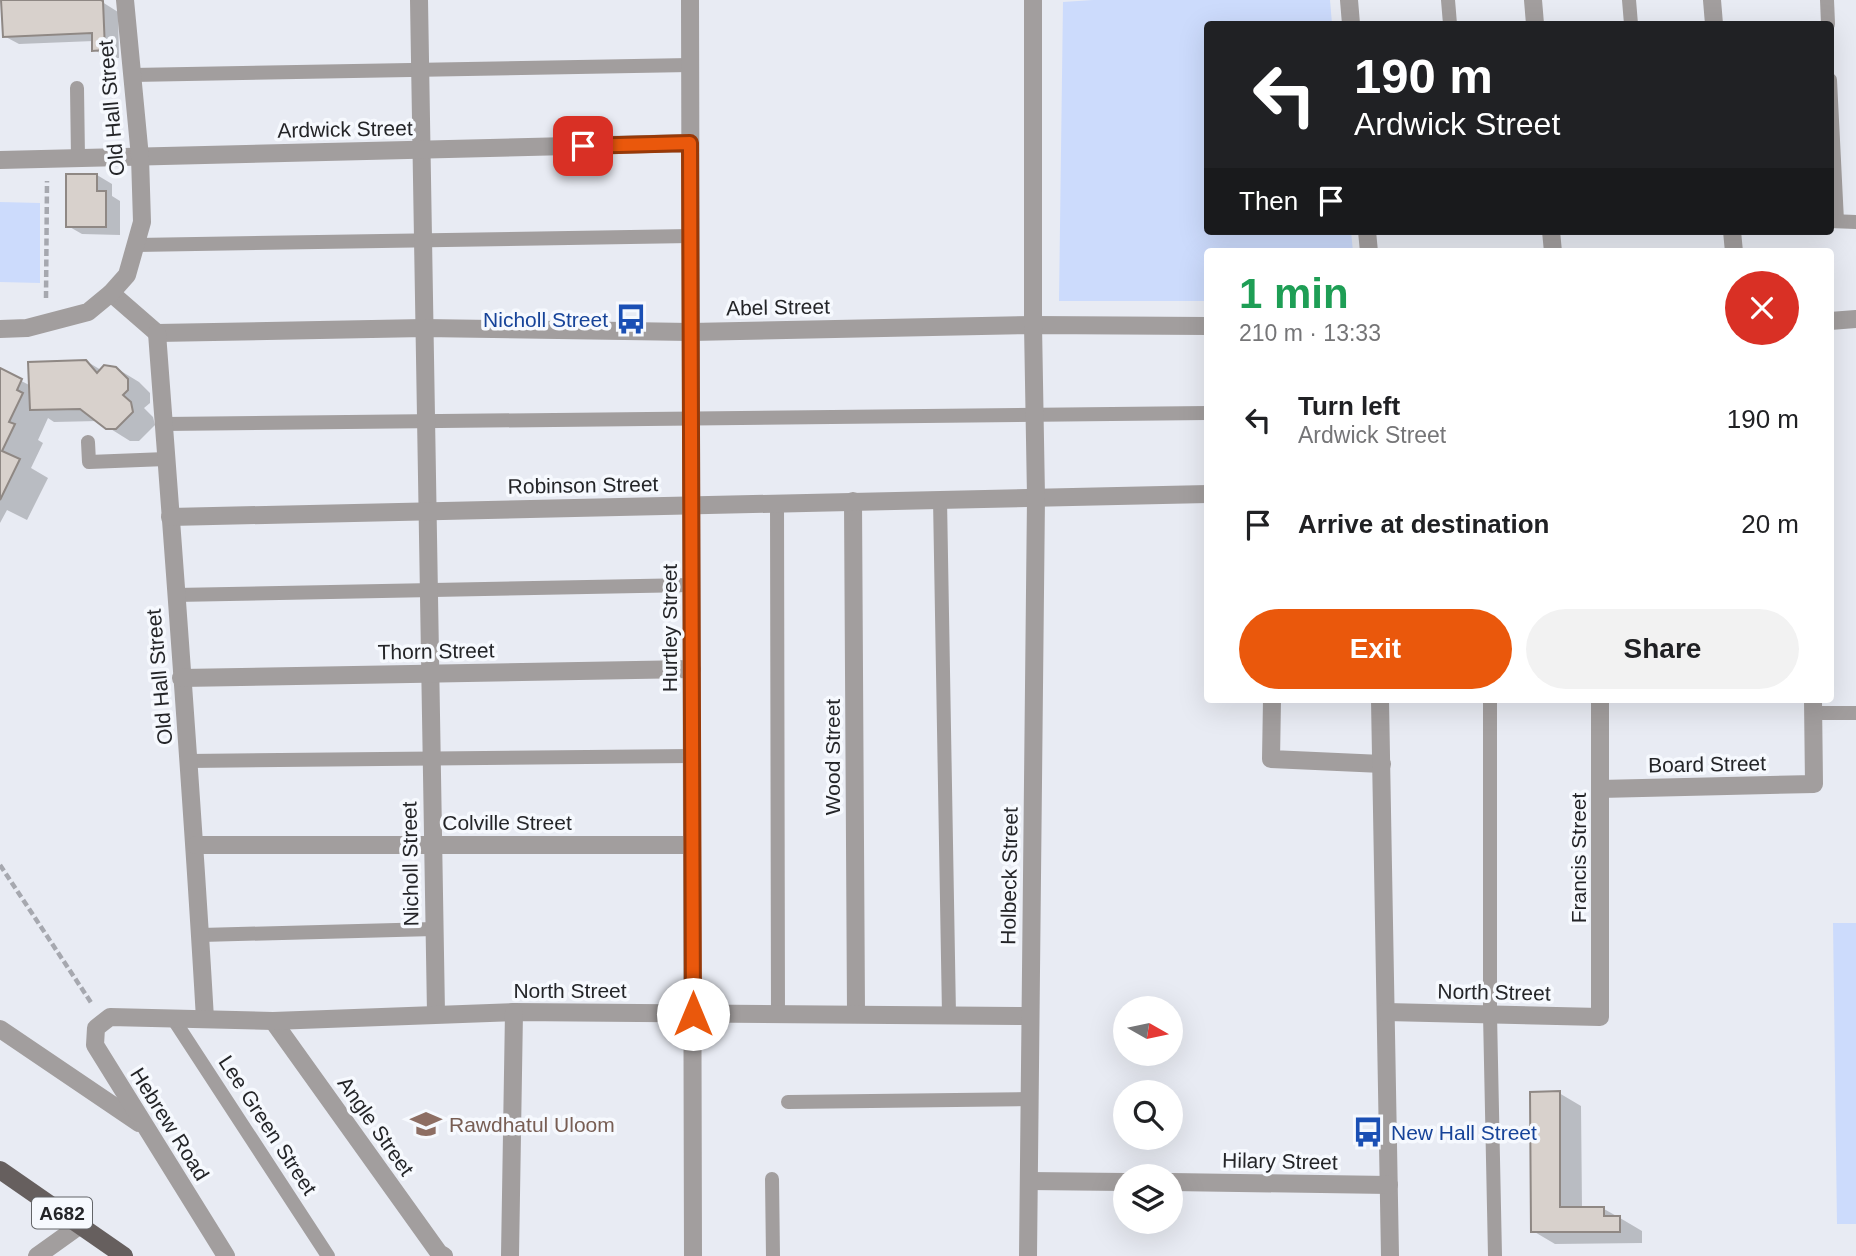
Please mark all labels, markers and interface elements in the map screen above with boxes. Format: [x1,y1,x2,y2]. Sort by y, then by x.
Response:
street label: Old Hall Street [94,39,128,177]
icon: left [1239,49,1330,140]
text: 190 m [1354,49,1493,103]
text: Ardwick Street [1354,106,1560,142]
street label: Ardwick Street [277,116,413,142]
pin [553,116,613,176]
icon: arrive [564,127,602,165]
icon: arrive [1312,182,1350,220]
text: Then [1239,186,1298,216]
text: 1 min [1239,270,1349,317]
button: close [1725,271,1799,345]
street label: Abel Street [726,295,830,319]
bus stop icon: Nicholl Street [614,302,648,336]
place label: Nicholl Street [483,308,608,331]
text: 210 m · 13:33 [1239,320,1381,346]
text: Turn left [1298,391,1400,421]
icon: left [1239,401,1277,439]
text: 190 m [1727,404,1799,434]
text: Ardwick Street [1298,422,1446,448]
street label: Robinson Street [508,472,659,498]
icon: arrive [1239,506,1277,544]
text: Arrive at destination [1298,509,1549,539]
text: 20 m [1741,509,1799,539]
street label: Hurtley Street [658,564,681,692]
street label: Old Hall Street [142,608,176,746]
button: Exit [1239,609,1512,689]
button: Share [1526,609,1799,689]
street label: Thorn Street [377,638,495,664]
street label: Wood Street [821,699,844,815]
street label: Board Street [1648,751,1766,777]
street label: Francis Street [1567,792,1590,923]
street label: Nicholl Street [397,801,423,927]
street label: Holbeck Street [996,807,1022,945]
street label: Colville Street [442,811,572,834]
position arrow [656,977,730,1051]
street label: North Street [513,979,627,1002]
street label: North Street [1437,980,1551,1004]
north arrow [1113,996,1183,1066]
map controls [1113,996,1183,1234]
street label: Lee Green Street [214,1051,322,1199]
street label: Hebrew Road [126,1063,214,1185]
street label: Angle Street [333,1072,419,1180]
button: search [1113,1080,1183,1150]
school or university icon: Rawdhatul Uloom [409,1107,443,1141]
place label: Rawdhatul Uloom [449,1113,615,1136]
bus stop icon: New Hall Street [1351,1115,1385,1149]
place label: New Hall Street [1391,1121,1537,1144]
street label: Hilary Street [1222,1148,1338,1174]
button: layers [1113,1164,1183,1234]
road number: A682 [32,1198,92,1228]

